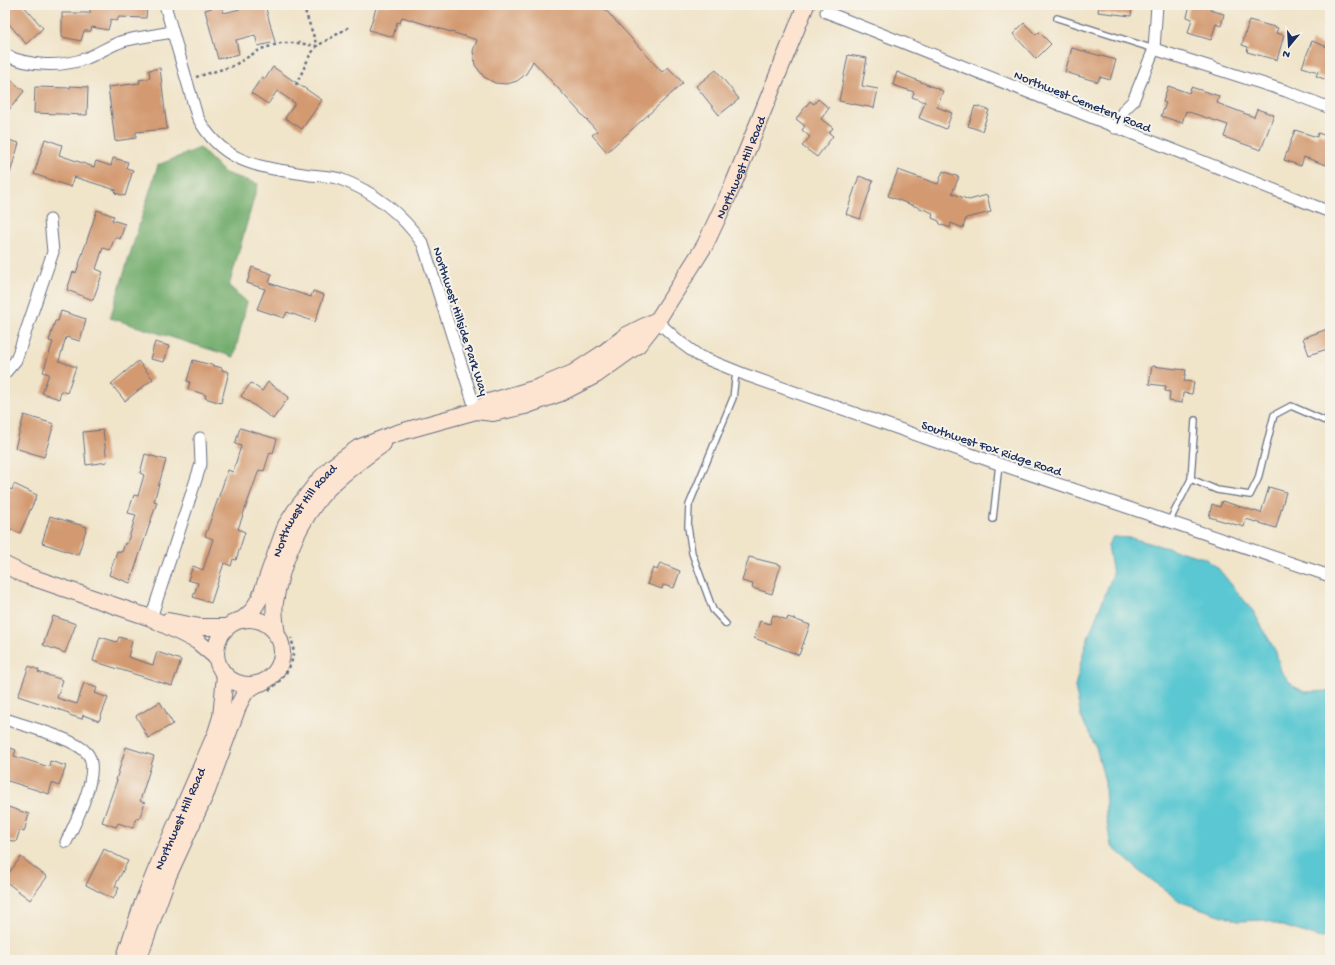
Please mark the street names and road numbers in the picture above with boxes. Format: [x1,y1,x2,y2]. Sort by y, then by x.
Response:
street label: Northwest Cemetery Road [1011,68,1154,137]
street label: Northwest Hill Road [713,113,771,222]
street label: Northwest Hillside Park Way [428,245,491,399]
street label: Southwest Fox Ridge Road [919,418,1065,481]
street label: Northwest Hill Road [270,461,342,559]
street label: Northwest Hill Road [152,765,210,873]

